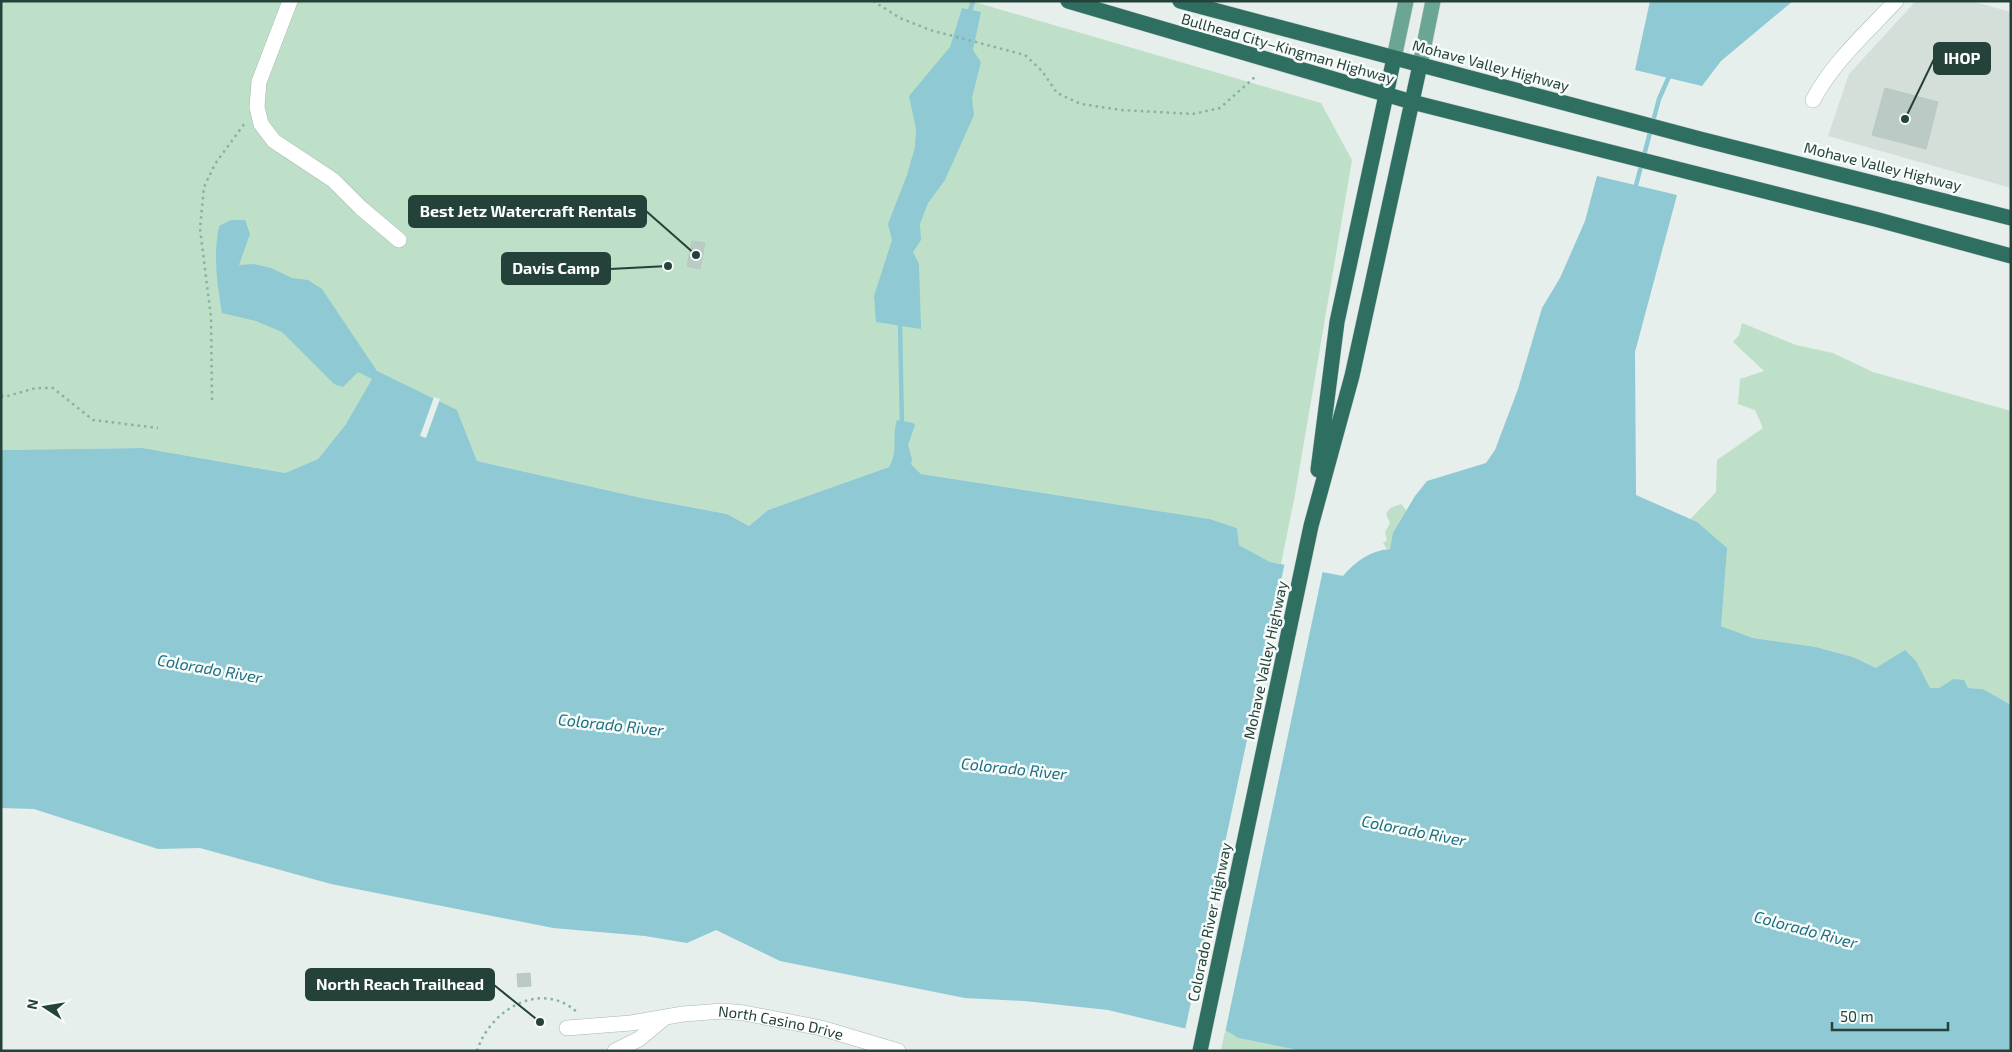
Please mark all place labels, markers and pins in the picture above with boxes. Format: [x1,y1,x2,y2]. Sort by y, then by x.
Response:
callout: IHOP [1934,43,1990,74]
callout: Best Jetz Watercraft Rentals [409,196,646,227]
callout: Davis Camp [502,253,610,284]
callout: North Reach Trailhead [306,969,494,1000]

